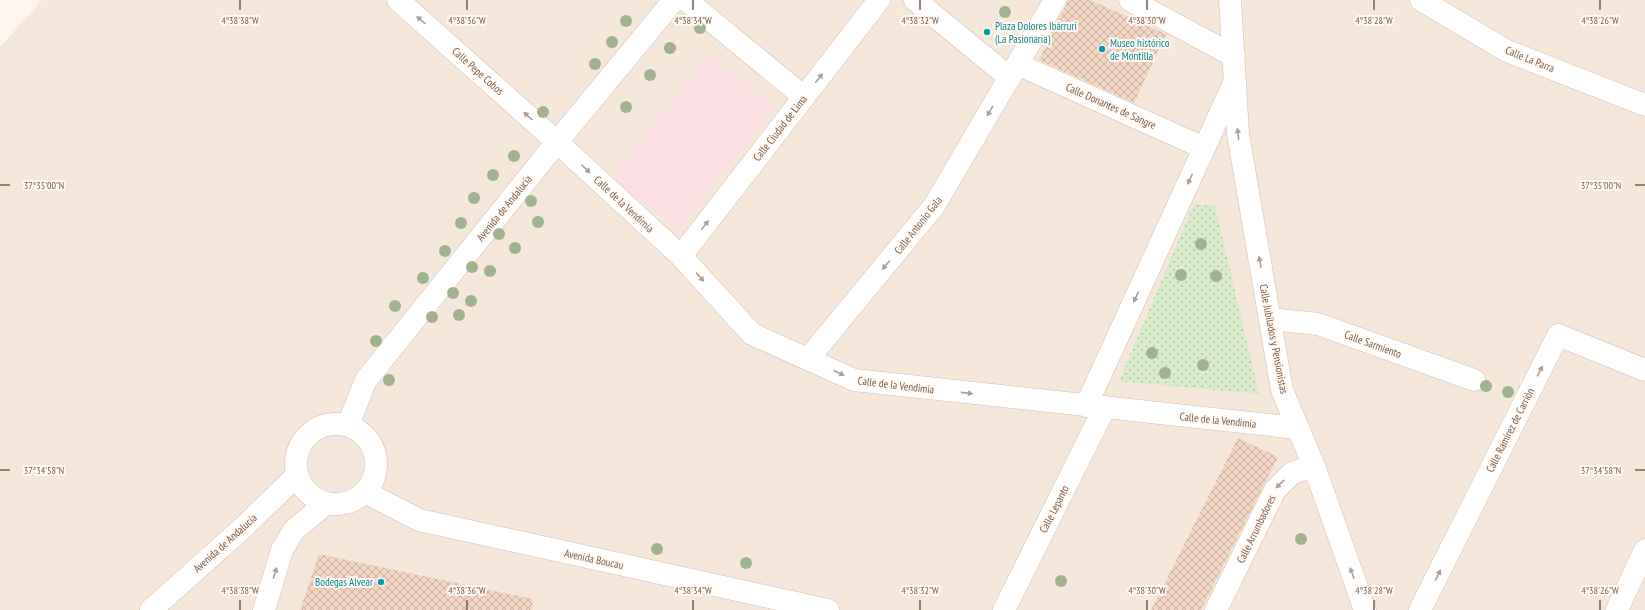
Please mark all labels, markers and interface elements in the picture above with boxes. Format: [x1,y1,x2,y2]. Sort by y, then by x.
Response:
text: 4°38'38"W [221,14,259,27]
text: 4°38'36"W [448,14,486,27]
text: 4°38'34"W [674,14,712,27]
text: 4°38'32"W [901,14,939,27]
text: 4°38'30"W [1128,14,1166,27]
text: 4°38'28"W [1355,14,1393,27]
text: 4°38'26"W [1581,14,1619,27]
one-way arrow [416,16,426,25]
place label: Plaza Dolores Ibárruri (La Pasionaria) [995,19,1077,46]
marker: Plaza Dolores Ibárruri (La Pasionaria) [982,27,992,37]
place label: Museo histórico de Montilla [1110,36,1170,63]
street label: Calle La Parra [1503,43,1557,75]
street label: Calle Pepe Cobos [449,44,507,98]
marker: Museo histórico de Montilla [1097,44,1107,54]
one-way arrow [814,73,823,84]
street label: Calle Donantes de Sangre [1064,80,1159,132]
street label: Calle Ciudad de Lima [750,92,810,164]
one-way arrow [986,105,993,117]
one-way arrow [523,112,533,121]
one-way arrow [1235,128,1241,140]
one-way arrow [581,164,591,173]
street label: Avenida de Andalucía [473,172,535,244]
street label: Calle de la Vendimia [591,173,657,235]
one-way arrow [1187,173,1193,185]
text: 37°35'00"N [24,179,64,192]
text: 37°35'00"N [1581,179,1621,192]
street label: Calle Antonio Gala [891,193,945,257]
one-way arrow [700,220,709,231]
one-way arrow [1257,256,1263,268]
one-way arrow [881,259,890,270]
one-way arrow [695,273,704,282]
street label: Calle Jubilados y Pensionistas [1256,283,1292,395]
one-way arrow [1133,292,1139,303]
street label: Calle Sarmiento [1342,327,1404,361]
one-way arrow [1537,365,1543,377]
one-way arrow [833,370,844,376]
street label: Calle de la Vendimia [857,373,935,397]
street label: Calle Ramírez de Carrión [1483,385,1537,475]
one-way arrow [961,390,973,396]
street label: Calle de la Vendimia [1179,409,1257,431]
text: 37°34'58"N [24,464,64,477]
text: 37°34'58"N [1581,464,1621,477]
one-way arrow [1275,479,1285,489]
street label: Calle Lepanto [1036,483,1072,535]
street label: Calle Arrumbadores [1233,492,1279,565]
street label: Avenida de Andalucía [190,511,260,575]
street label: Avenida Boucau [563,546,625,572]
one-way arrow [272,566,278,578]
one-way arrow [1348,567,1354,579]
one-way arrow [1435,569,1441,581]
place label: Bodegas Alvear [315,575,373,589]
marker: Bodegas Alvear [376,577,386,587]
text: 4°38'38"W [221,584,259,597]
text: 4°38'36"W [448,584,486,597]
text: 4°38'34"W [674,584,712,597]
text: 4°38'32"W [901,584,939,597]
text: 4°38'30"W [1128,584,1166,597]
text: 4°38'28"W [1355,584,1393,597]
text: 4°38'26"W [1581,584,1619,597]

